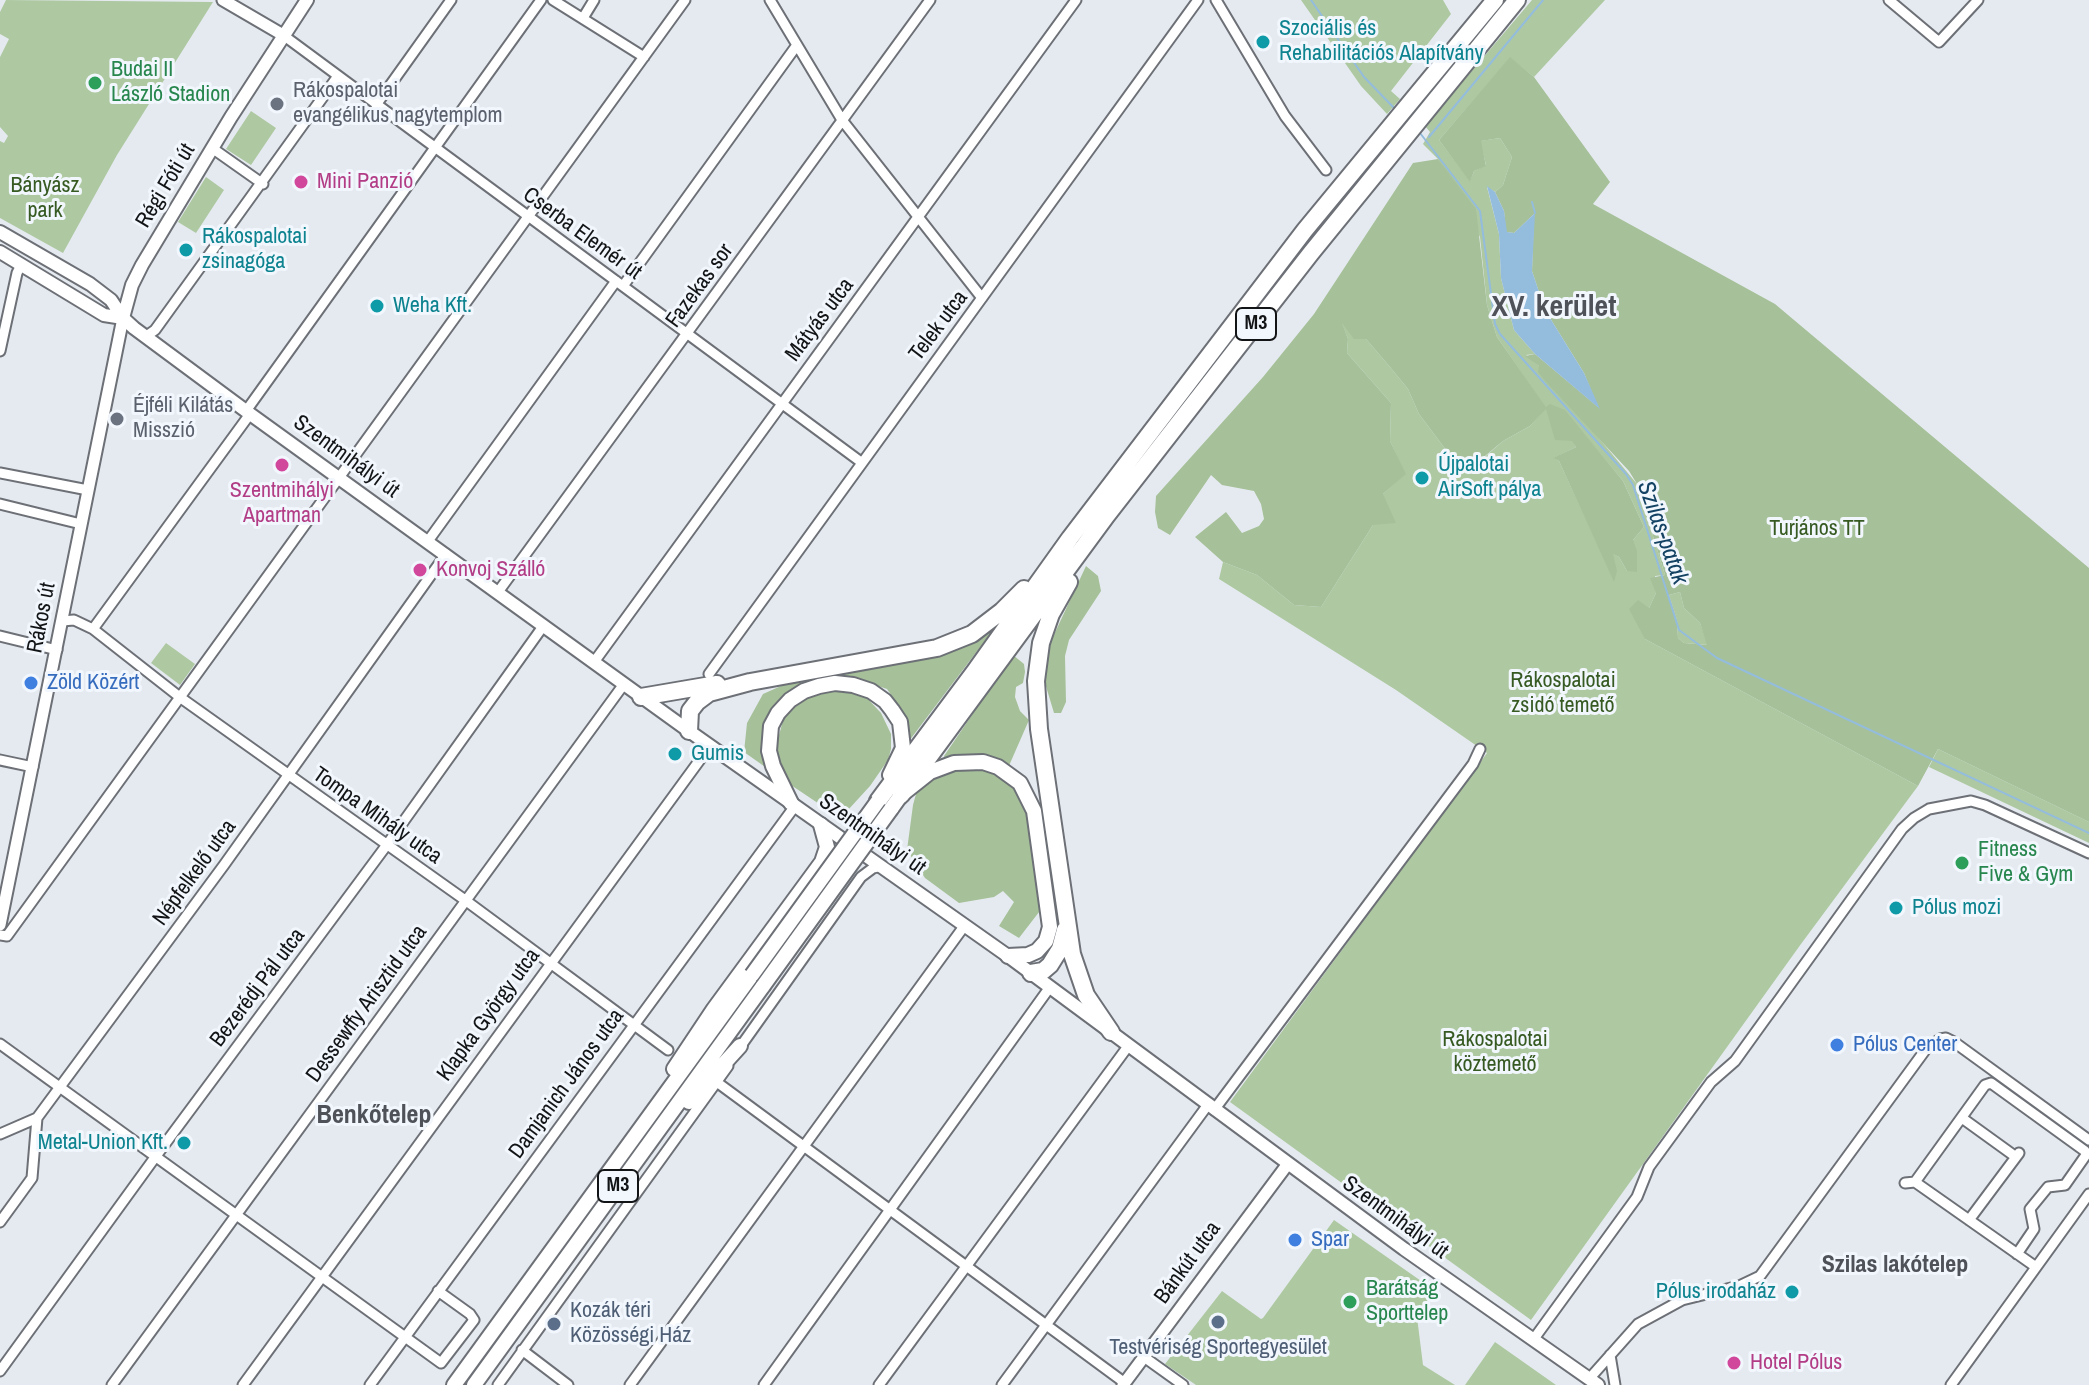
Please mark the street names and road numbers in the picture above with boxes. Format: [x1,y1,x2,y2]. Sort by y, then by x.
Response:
street label: Régi Fóti út [131,139,201,233]
street label: Cserba Elemér út [517,182,647,286]
street label: Fazekas sor [661,239,739,333]
street label: Mátyás utca [780,273,860,367]
street label: Telek utca [904,286,974,366]
road number: M3 [1236,308,1276,340]
street label: Szentmihályi út [288,410,404,504]
street label: Rákos út [22,581,62,655]
street label: Tompa Mihály utca [307,762,447,870]
street label: Szentmihályi út [814,789,930,881]
street label: Népfelkelő utca [148,815,242,931]
street label: Dessewffy Arisztid utca [301,920,433,1088]
street label: Bezerédj Pál utca [205,924,311,1052]
street label: Klapka György utca [432,944,546,1086]
street label: Damjanich János utca [504,1004,630,1164]
road number: M3 [598,1170,638,1202]
street label: Szentmihályi út [1337,1171,1453,1265]
street label: Bánkút utca [1149,1217,1227,1309]

